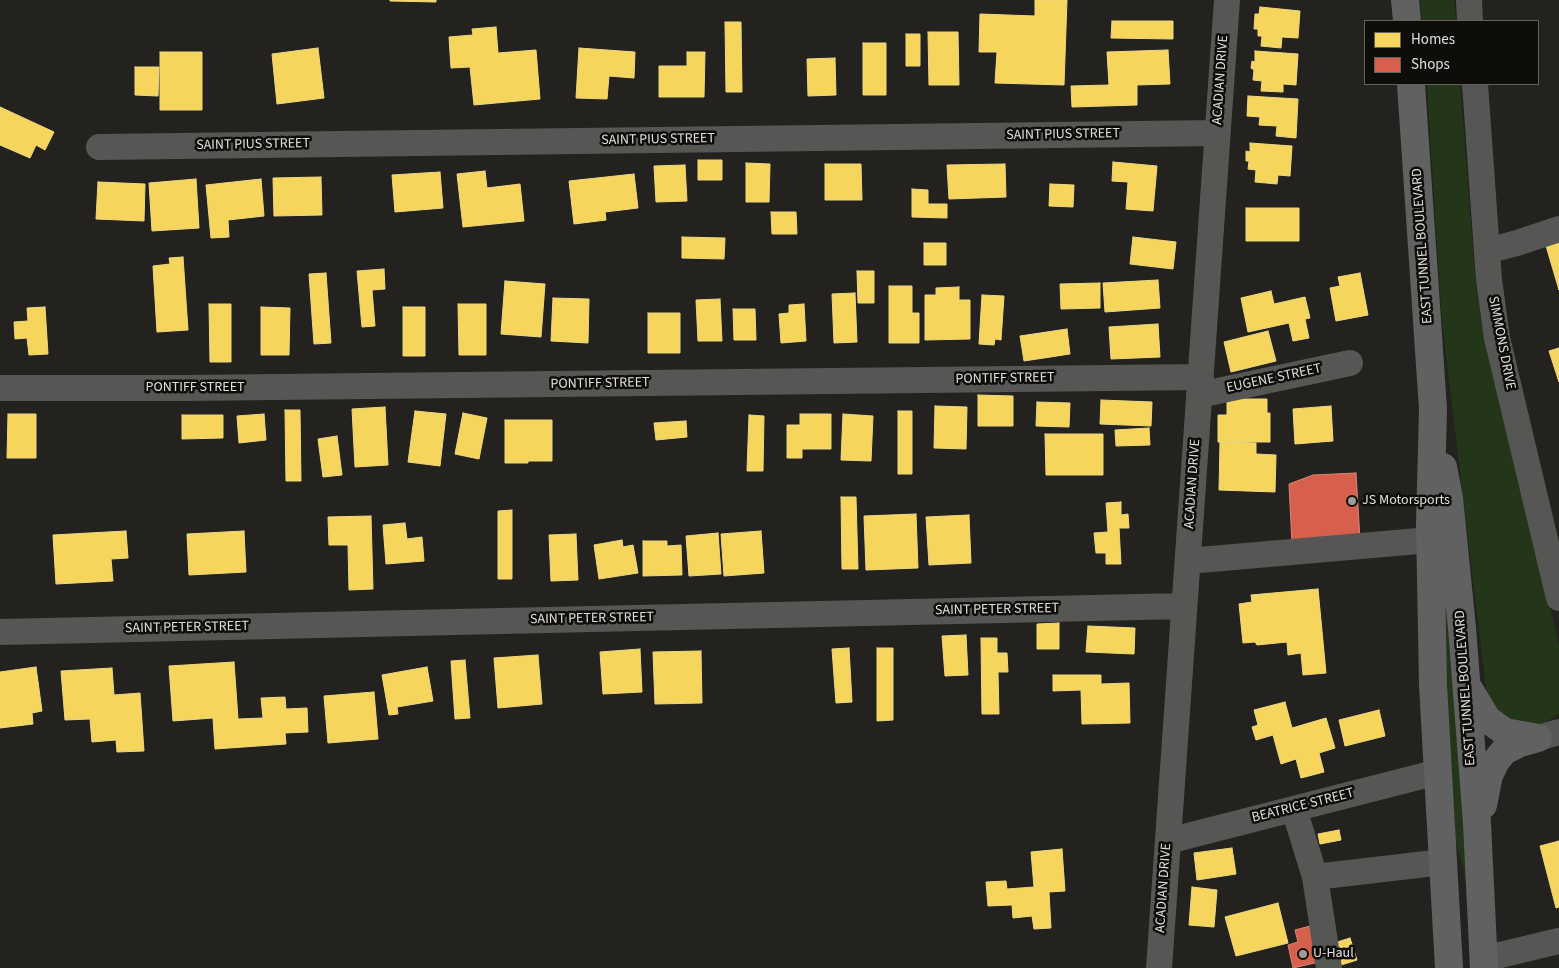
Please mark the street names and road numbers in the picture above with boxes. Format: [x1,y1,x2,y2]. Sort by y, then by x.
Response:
street label: ACADIAN DRIVE [1209,35,1233,125]
street label: SAINT PIUS STREET [1006,126,1120,144]
street label: SAINT PIUS STREET [601,131,715,149]
street label: SAINT PIUS STREET [196,136,310,154]
street label: EAST TUNNEL BOULEVARD [1409,168,1437,324]
street label: SIMMONS DRIVE [1484,295,1518,391]
street label: EUGENE STREET [1225,361,1323,397]
street label: PONTIFF STREET [955,370,1055,388]
street label: PONTIFF STREET [550,375,650,393]
street label: PONTIFF STREET [145,380,245,396]
street label: ACADIAN DRIVE [1181,439,1205,529]
street label: SAINT PETER STREET [935,601,1059,619]
street label: SAINT PETER STREET [530,610,654,628]
street label: EAST TUNNEL BOULEVARD [1452,610,1480,766]
street label: SAINT PETER STREET [125,619,249,637]
street label: BEATRICE STREET [1250,785,1356,827]
street label: ACADIAN DRIVE [1152,843,1176,933]

